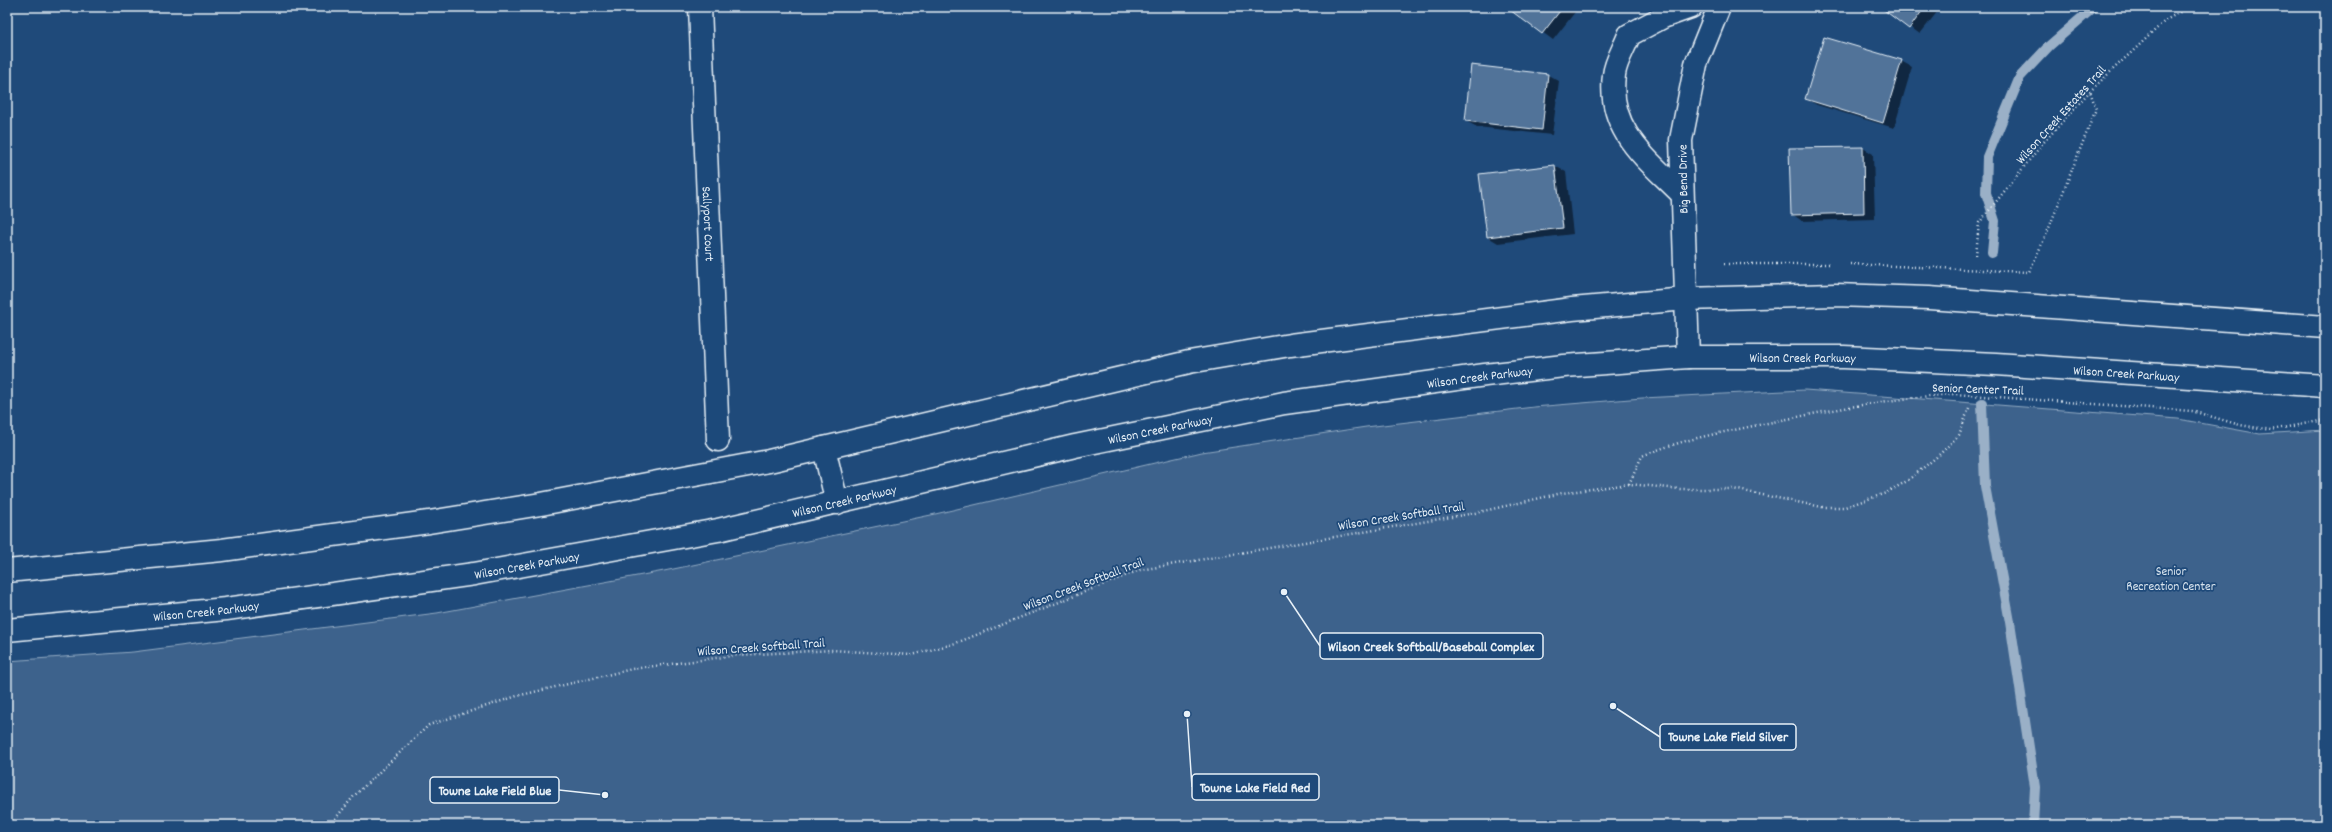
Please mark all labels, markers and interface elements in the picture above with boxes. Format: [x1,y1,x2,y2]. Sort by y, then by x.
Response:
street label: Wilson Creek Estates Trail [2012,62,2111,169]
street label: Big Bend Drive [1674,144,1695,214]
street label: Sallyport Court [695,186,718,262]
street label: Wilson Creek Parkway [1750,350,1857,370]
street label: Wilson Creek Parkway [2072,362,2180,388]
street label: Wilson Creek Parkway [1426,363,1534,395]
street label: Senior Center Trail [1932,379,2024,402]
street label: Wilson Creek Parkway [1107,411,1215,451]
street label: Wilson Creek Parkway [791,481,899,524]
street label: Wilson Creek Softball Trail [1337,498,1466,537]
street label: Wilson Creek Parkway [473,548,582,586]
street label: Wilson Creek Softball Trail [1021,554,1147,617]
park label: Senior Recreation Center [2126,563,2216,597]
street label: Wilson Creek Parkway [153,597,261,628]
callout: Wilson Creek Softball/Baseball Complex [1320,633,1543,659]
street label: Wilson Creek Softball Trail [697,635,825,662]
text: Wilson Creek Softball/Baseball Complex [1328,638,1535,658]
callout: Towne Lake Field Silver [1660,724,1796,750]
text: Towne Lake Field Silver [1668,728,1789,748]
callout: Towne Lake Field Red [1192,774,1319,800]
callout: Towne Lake Field Blue [430,777,559,803]
text: Towne Lake Field Red [1200,779,1311,799]
text: Towne Lake Field Blue [438,782,552,802]

